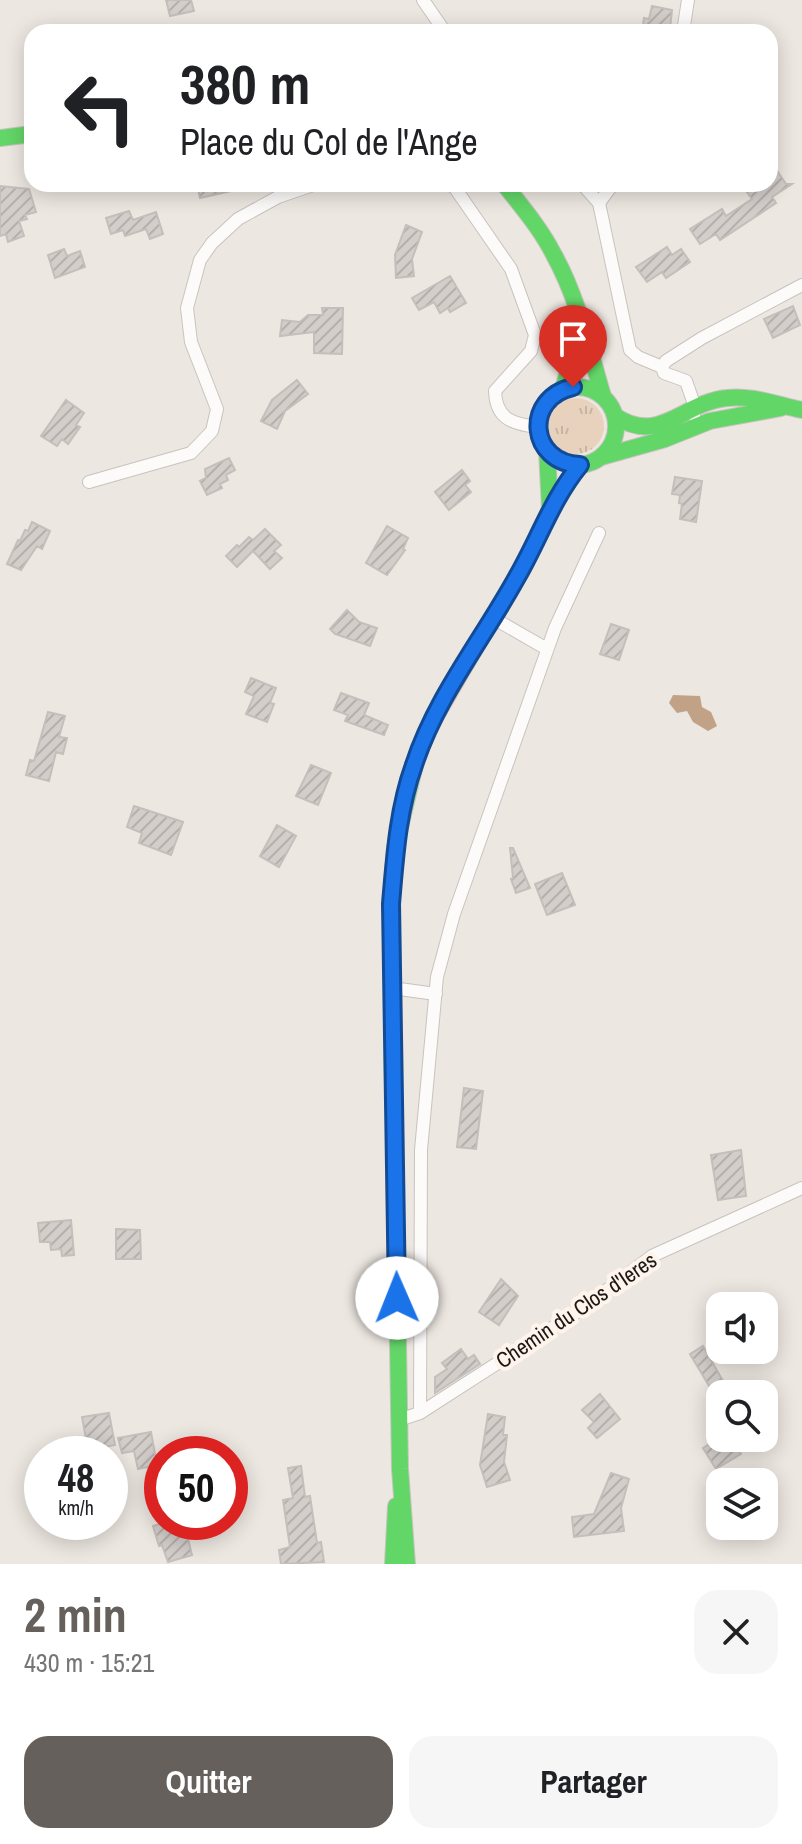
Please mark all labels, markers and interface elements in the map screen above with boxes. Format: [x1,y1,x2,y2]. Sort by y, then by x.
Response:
text: 380 m [180,46,310,121]
icon: left [48,56,152,160]
text: Place du Col de l'Ange [180,118,478,166]
pin [539,305,607,387]
icon: arrive [551,317,595,361]
street label: Chemin du Clos d'Ieres [490,1245,662,1375]
position arrow [355,1256,439,1340]
map controls [706,1292,778,1540]
button: sound [706,1292,778,1364]
button: search [706,1380,778,1452]
speed limit sign: 50 [144,1436,248,1540]
text: 48 [58,1451,94,1504]
button: layers [706,1468,778,1540]
text: km/h [58,1494,94,1521]
text: 2 min [24,1582,127,1647]
button: close [694,1590,778,1674]
text: 430 m · 15:21 [24,1645,154,1680]
button: Quitter [24,1736,393,1828]
button: Partager [409,1736,778,1828]

